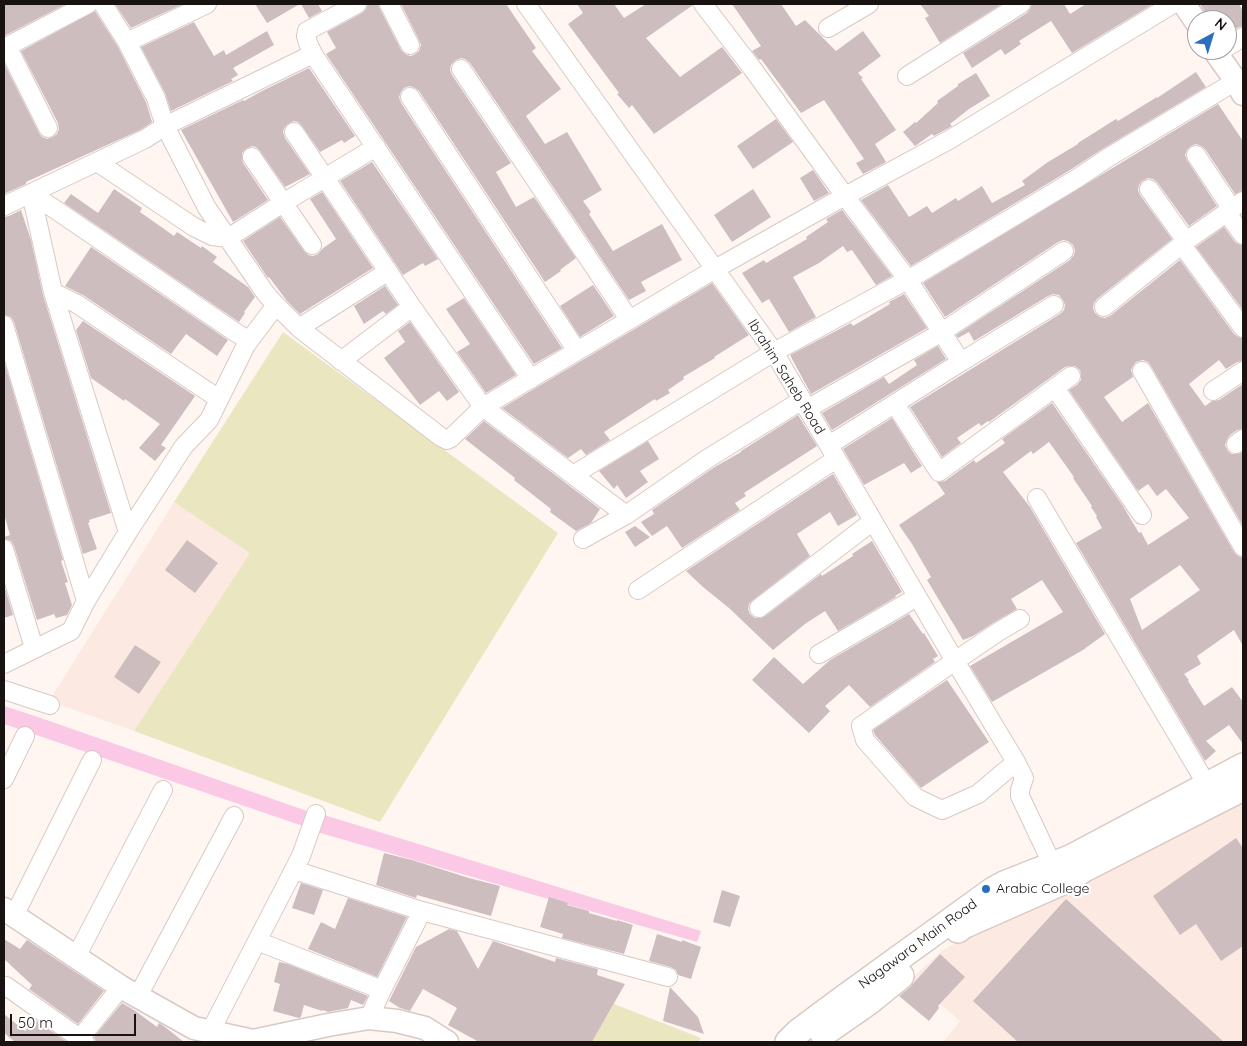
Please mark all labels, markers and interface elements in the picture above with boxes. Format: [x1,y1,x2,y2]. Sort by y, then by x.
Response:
north arrow [1187,10,1237,60]
text: N [1211,14,1230,34]
street label: Ibrahim Saheb Road [744,316,828,438]
place label: Arabic College [996,881,1089,897]
marker: Arabic College [980,883,992,895]
street label: Nagawara Main Road [856,895,980,993]
scale bar [12,1004,139,1036]
text: 50 m [18,1013,53,1032]

